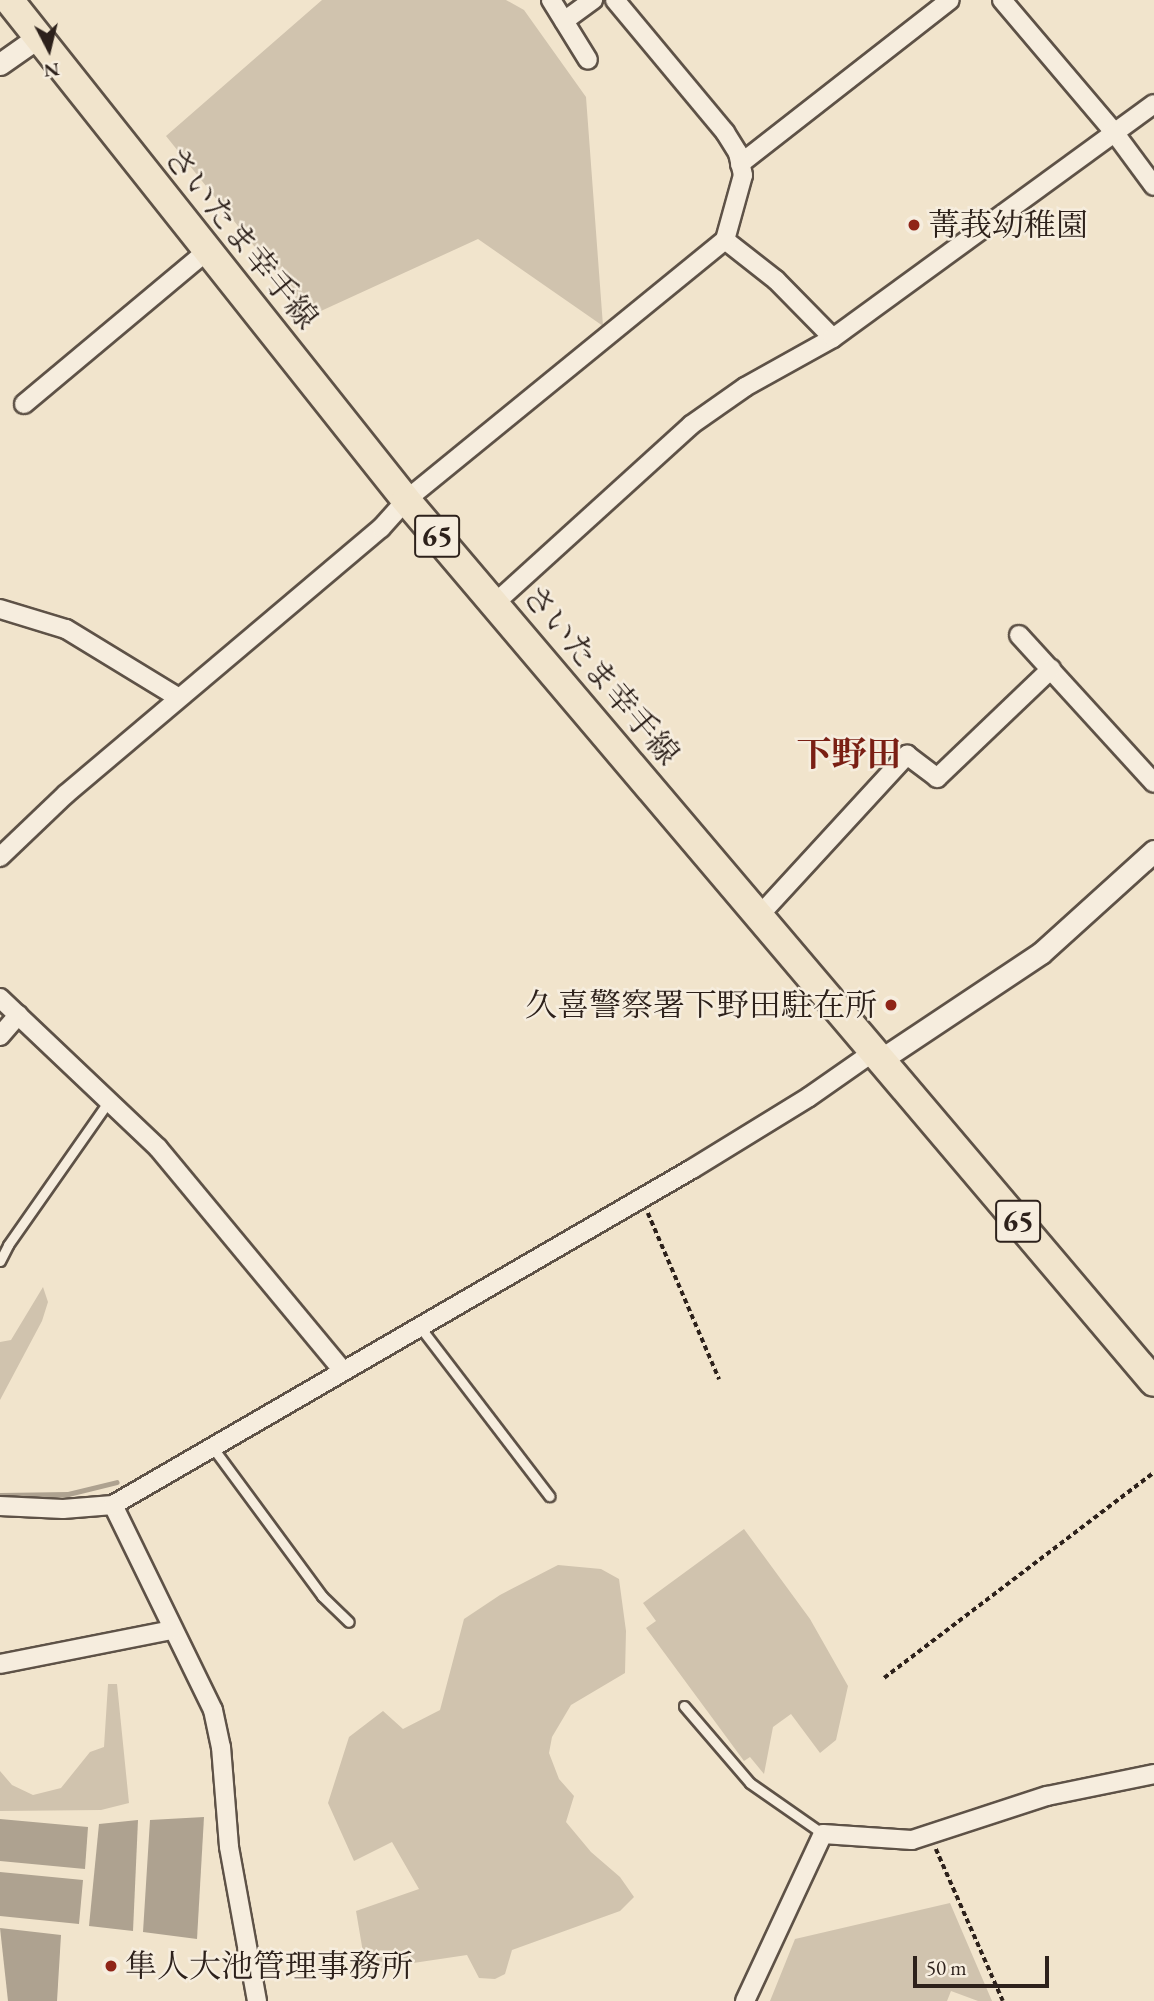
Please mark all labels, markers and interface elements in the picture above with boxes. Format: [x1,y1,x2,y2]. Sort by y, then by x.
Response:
north arrow [14,14,84,84]
text: N [42,57,61,84]
street label: さいたま幸手線 [156,139,326,337]
place label: 菁莪幼稚園 [928,206,1088,244]
marker: 菁莪幼稚園 [906,217,922,233]
road number: 65 [412,509,462,562]
street label: さいたま幸手線 [514,577,688,773]
district label: 下野田 [797,733,901,775]
place label: 久喜警察署下野田駐在所 [525,986,877,1024]
marker: 久喜警察署下野田駐在所 [883,997,899,1013]
road number: 65 [993,1194,1042,1247]
scale bar [916,1941,1052,1985]
place label: 隼人大池管理事務所 [125,1947,413,1985]
text: 50 m [926,1954,967,1981]
marker: 隼人大池管理事務所 [103,1958,119,1974]

